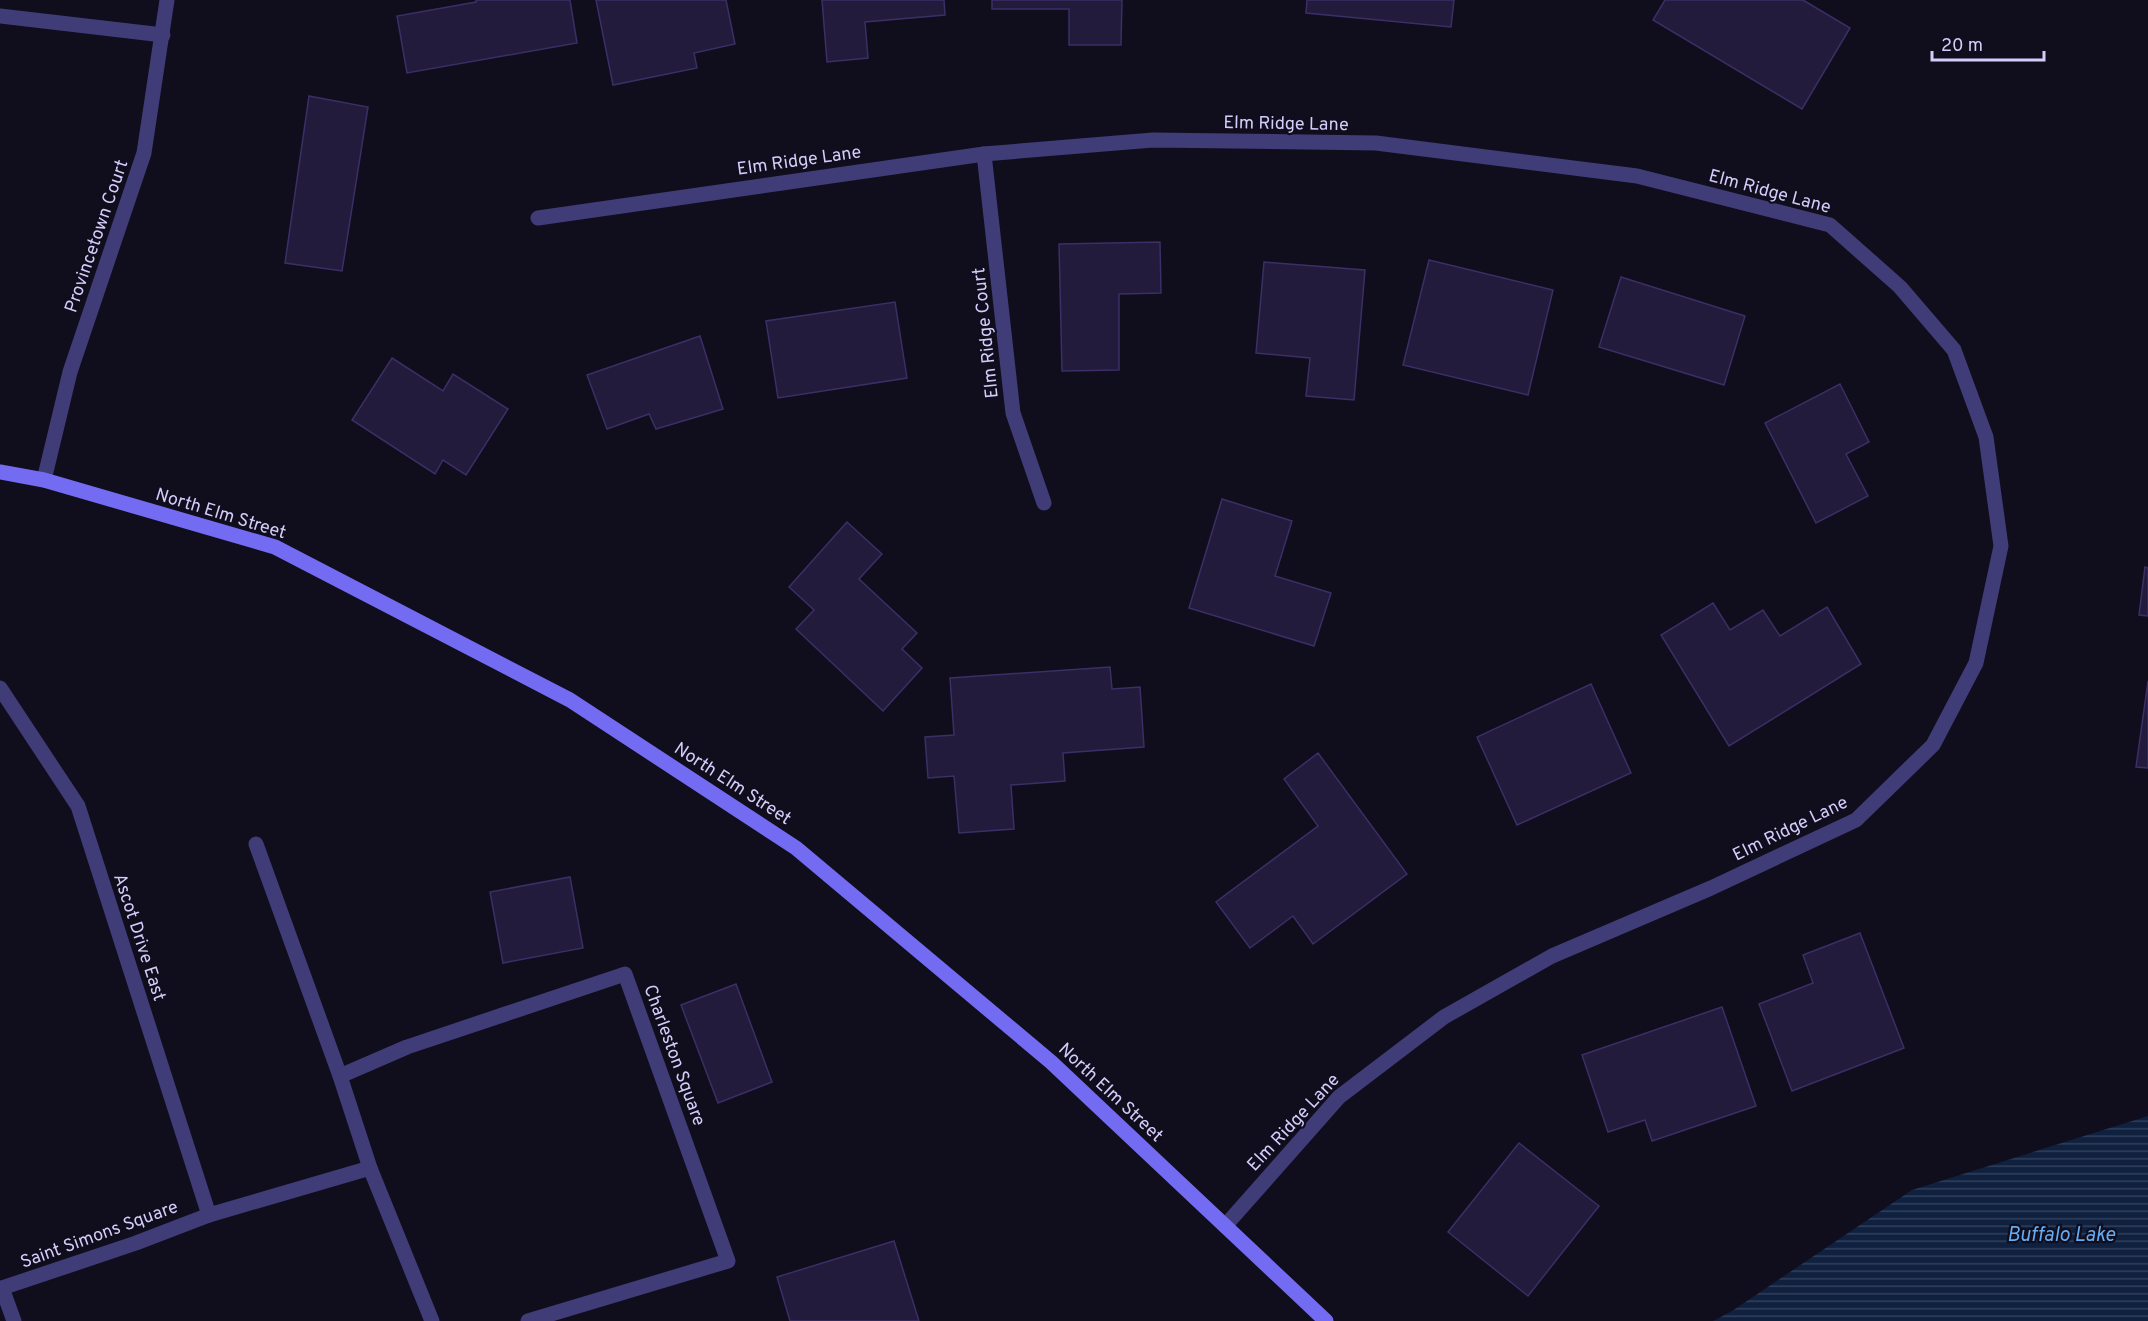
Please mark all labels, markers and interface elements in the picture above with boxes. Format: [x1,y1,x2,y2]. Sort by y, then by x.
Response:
scale bar [1932,24,2044,62]
text: 20 m [1941,35,1983,58]
street label: Elm Ridge Lane [1223,112,1349,137]
street label: Elm Ridge Lane [735,141,863,182]
street label: Provincetown Court [60,157,134,316]
street label: Elm Ridge Lane [1706,165,1833,220]
street label: Elm Ridge Court [968,266,1005,400]
street label: North Elm Street [152,484,289,545]
street label: North Elm Street [669,738,795,831]
street label: Elm Ridge Lane [1729,792,1852,867]
street label: Ascot Drive East [107,871,170,1004]
street label: Charleston Square [637,982,710,1129]
street label: North Elm Street [1053,1039,1167,1148]
street label: Elm Ridge Lane [1243,1069,1345,1177]
street label: Saint Simons Square [18,1196,182,1275]
water label: Buffalo Lake [2007,1223,2116,1249]

